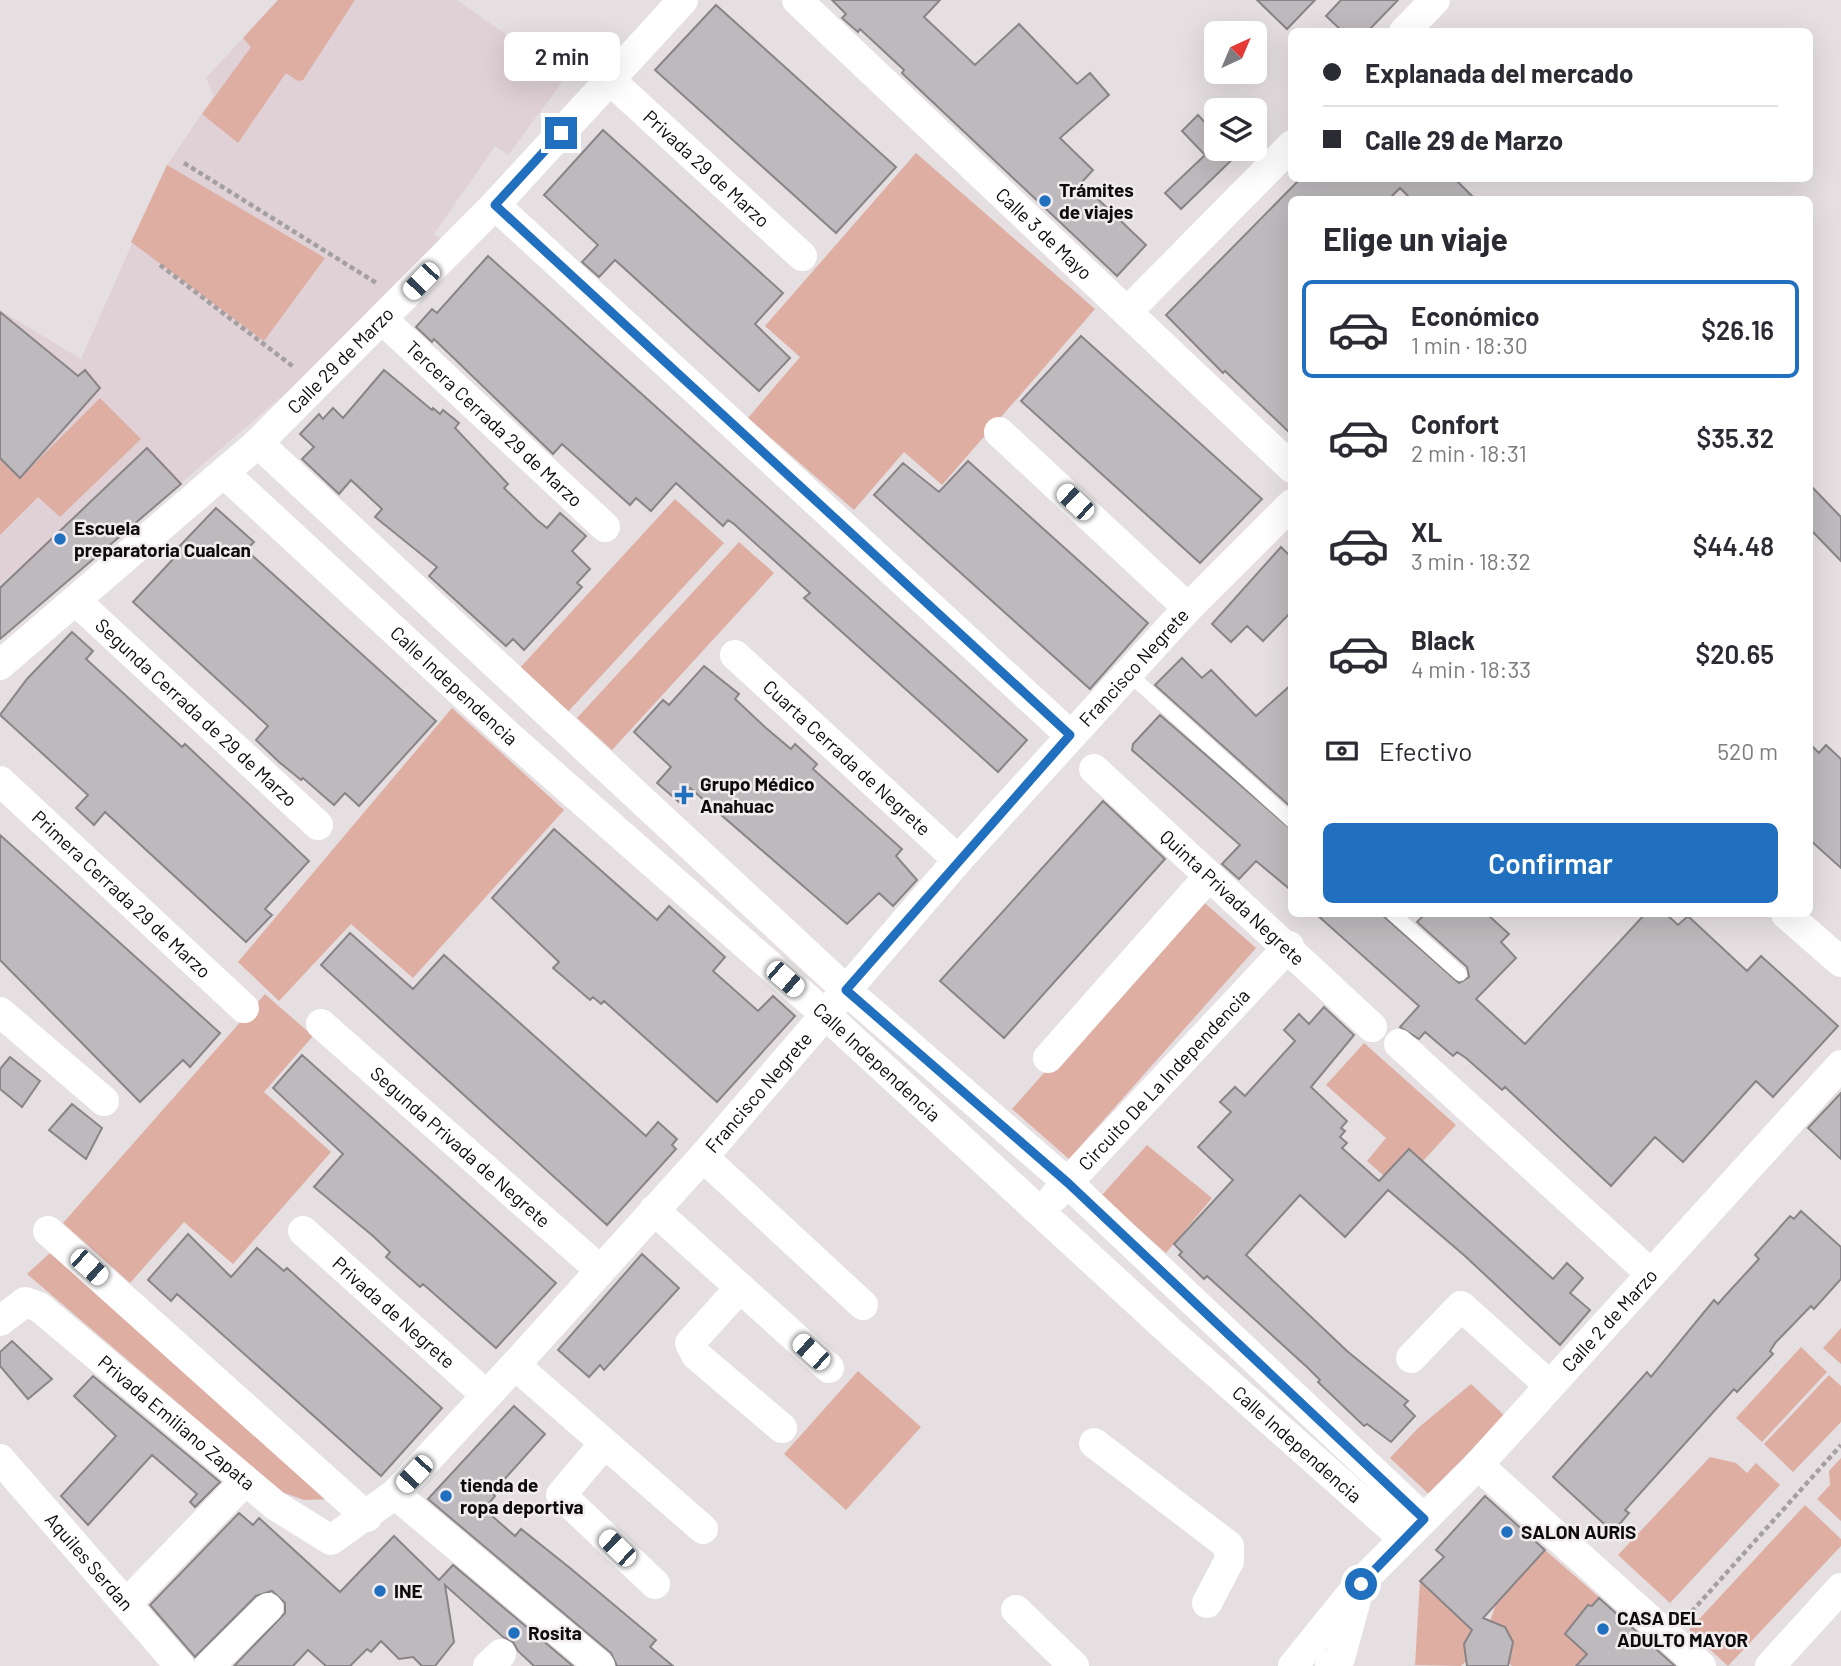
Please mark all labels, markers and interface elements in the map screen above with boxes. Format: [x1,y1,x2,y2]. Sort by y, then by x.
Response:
north arrow [1204,21,1267,84]
map controls [1204,21,1267,161]
callout: 2 min [503,32,619,80]
text: 2 min [535,42,589,70]
text: Explanada del mercado [1365,57,1633,88]
button: layers [1204,98,1267,161]
street label: Privada 29 de Marzo [639,105,775,232]
route end [545,117,577,149]
text: Calle 29 de Marzo [1365,124,1563,155]
place label: Trámites de viajes [1059,178,1134,223]
street label: Calle 3 de Mayo [992,182,1097,284]
marker: Trámites de viajes [1037,193,1053,209]
text: Elige un viaje [1323,219,1508,257]
car [399,259,444,303]
icon: car [1327,298,1390,361]
text: Económico [1411,300,1540,331]
street label: Calle 29 de Marzo [282,302,398,418]
text: $26.16 [1701,314,1774,345]
text: 1 min · 18:30 [1411,331,1528,359]
street label: Tercera Cerrada 29 de Marzo [401,335,588,511]
icon: car [1327,406,1390,469]
text: Confort [1411,408,1499,439]
text: $35.32 [1696,422,1774,453]
text: 2 min · 18:31 [1411,439,1527,467]
car [1053,480,1098,524]
icon: car [1327,514,1390,577]
place label: Escuela preparatoria Cualcan [74,516,251,561]
text: XL [1411,516,1442,547]
text: $44.48 [1693,530,1774,561]
marker: Escuela preparatoria Cualcan [52,531,68,547]
text: 3 min · 18:32 [1411,547,1531,575]
street label: Francisco Negrete [1074,603,1193,731]
street label: Segunda Cerrada de 29 de Marzo [91,613,302,811]
street label: Calle Independencia [386,621,523,750]
icon: car [1327,622,1390,685]
text: Black [1411,624,1475,655]
text: $20.65 [1696,638,1774,669]
text: 4 min · 18:33 [1411,655,1531,683]
street label: Cuarta Cerrada de Negrete [759,675,936,840]
icon: cash [1323,732,1361,770]
text: Efectivo [1379,735,1472,766]
text: 520 m [1717,737,1778,765]
place label: Grupo Médico Anahuac [700,772,815,817]
marker: Grupo Médico Anahuac [674,785,694,805]
street label: Primera Cerrada 29 de Marzo [28,805,216,982]
button: Confirmar [1323,823,1778,903]
street label: Quinta Privada Negrete [1156,824,1310,970]
car [763,957,808,1001]
street label: Circuito De La Independencia [1073,984,1254,1175]
street label: Calle Independencia [809,997,946,1126]
street label: Francisco Negrete [700,1027,816,1157]
street label: Segunda Privada de Negrete [366,1061,556,1232]
car [67,1245,112,1289]
street label: Privada de Negrete [328,1251,460,1373]
street label: Calle 2 de Marzo [1556,1264,1662,1376]
car [789,1330,834,1374]
street label: Privada Emiliano Zapata [94,1350,260,1495]
street label: Calle Independencia [1228,1380,1367,1507]
car [392,1451,437,1497]
place label: tienda de ropa deportiva [460,1473,584,1518]
marker: tienda de ropa deportiva [438,1488,454,1504]
street label: Aquiles Serdan [41,1508,138,1615]
place label: SALON AURIS [1521,1520,1636,1543]
marker: SALON AURIS [1499,1524,1515,1540]
car [595,1526,640,1570]
route start [1345,1568,1377,1600]
place label: INE [394,1579,423,1602]
marker: INE [372,1583,388,1599]
place label: CASA DEL ADULTO MAYOR [1617,1606,1748,1651]
place label: Rosita [528,1621,582,1644]
marker: CASA DEL ADULTO MAYOR [1595,1621,1611,1637]
marker: Rosita [506,1625,522,1641]

